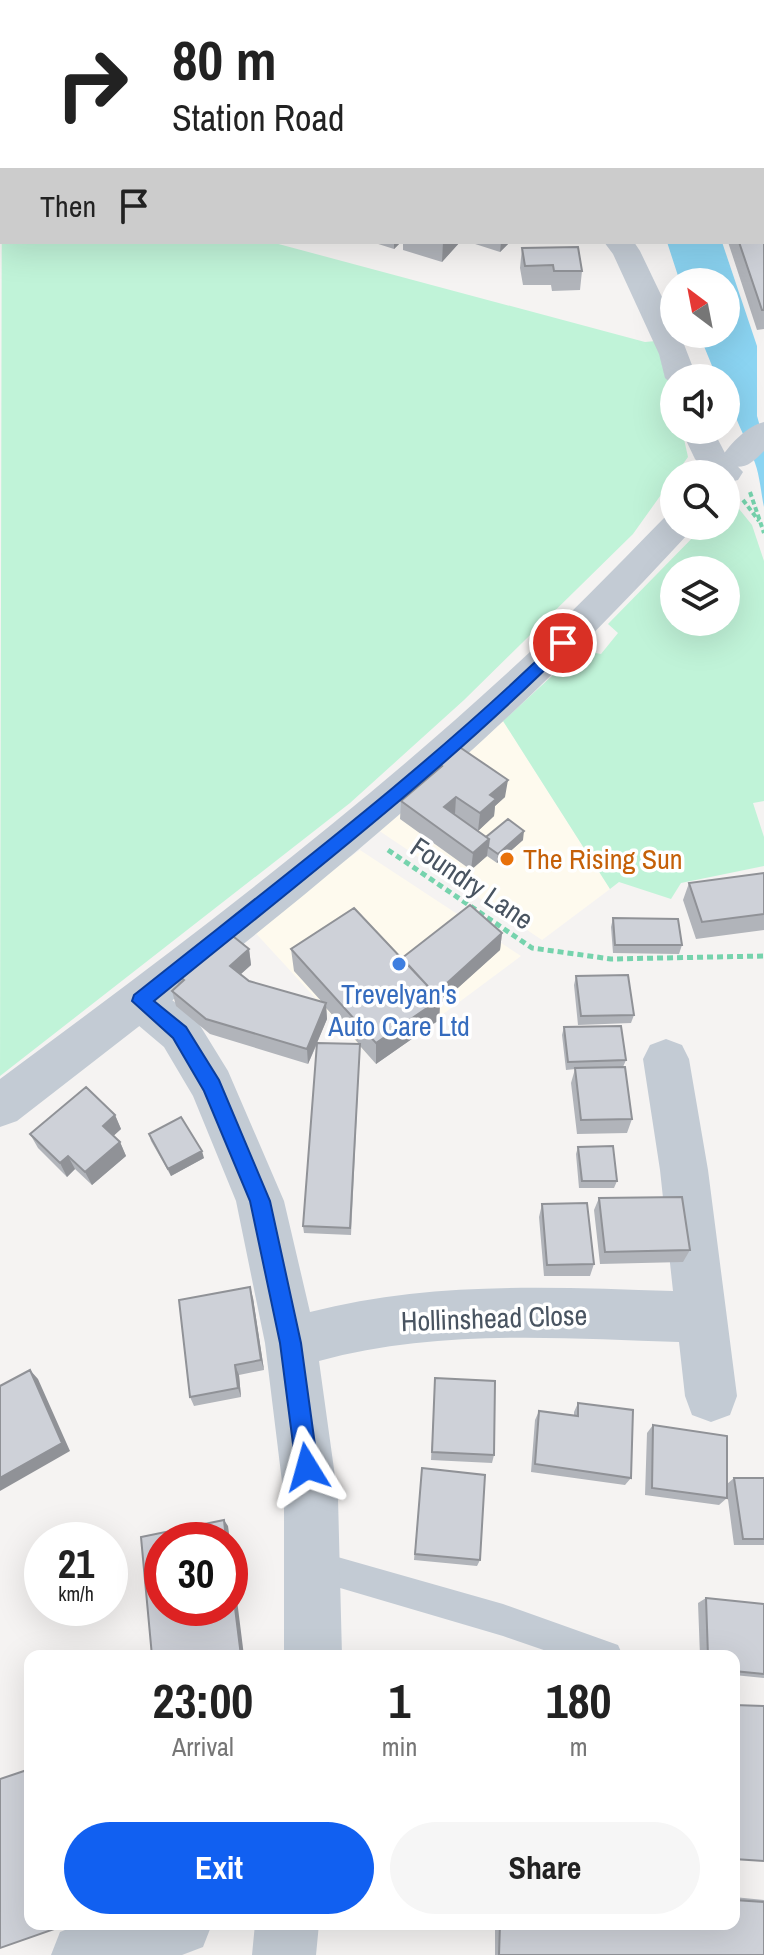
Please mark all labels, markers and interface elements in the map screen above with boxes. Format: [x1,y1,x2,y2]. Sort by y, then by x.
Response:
text: 80 m [172,22,277,97]
icon: right [40,32,144,136]
text: Station Road [172,94,344,142]
icon: arrive [112,184,156,228]
text: Then [40,186,96,226]
north arrow [660,268,740,348]
map controls [660,268,740,636]
button: sound [660,364,740,444]
button: search [660,460,740,540]
button: layers [660,556,740,636]
pin [529,609,597,677]
icon: arrive [541,621,585,665]
street label: Foundry Lane [403,828,541,938]
place label: The Rising Sun [523,840,683,878]
marker: The Rising Sun [498,850,516,868]
marker: Trevelyan's Auto Care Ltd [390,955,408,973]
place label: Trevelyan's Auto Care Ltd [327,975,470,1045]
street label: Hollinshead Close [400,1296,588,1340]
position arrow [265,1425,349,1509]
speed limit sign: 30 [144,1522,248,1626]
text: 21 [58,1537,94,1590]
text: km/h [58,1580,94,1607]
text: 23:00 [153,1668,253,1733]
text: 1 [389,1668,410,1733]
text: 180 [546,1668,611,1733]
text: Arrival [172,1729,234,1764]
text: min [382,1729,417,1764]
text: m [570,1729,588,1764]
button: Exit [64,1822,374,1914]
button: Share [390,1822,700,1914]

